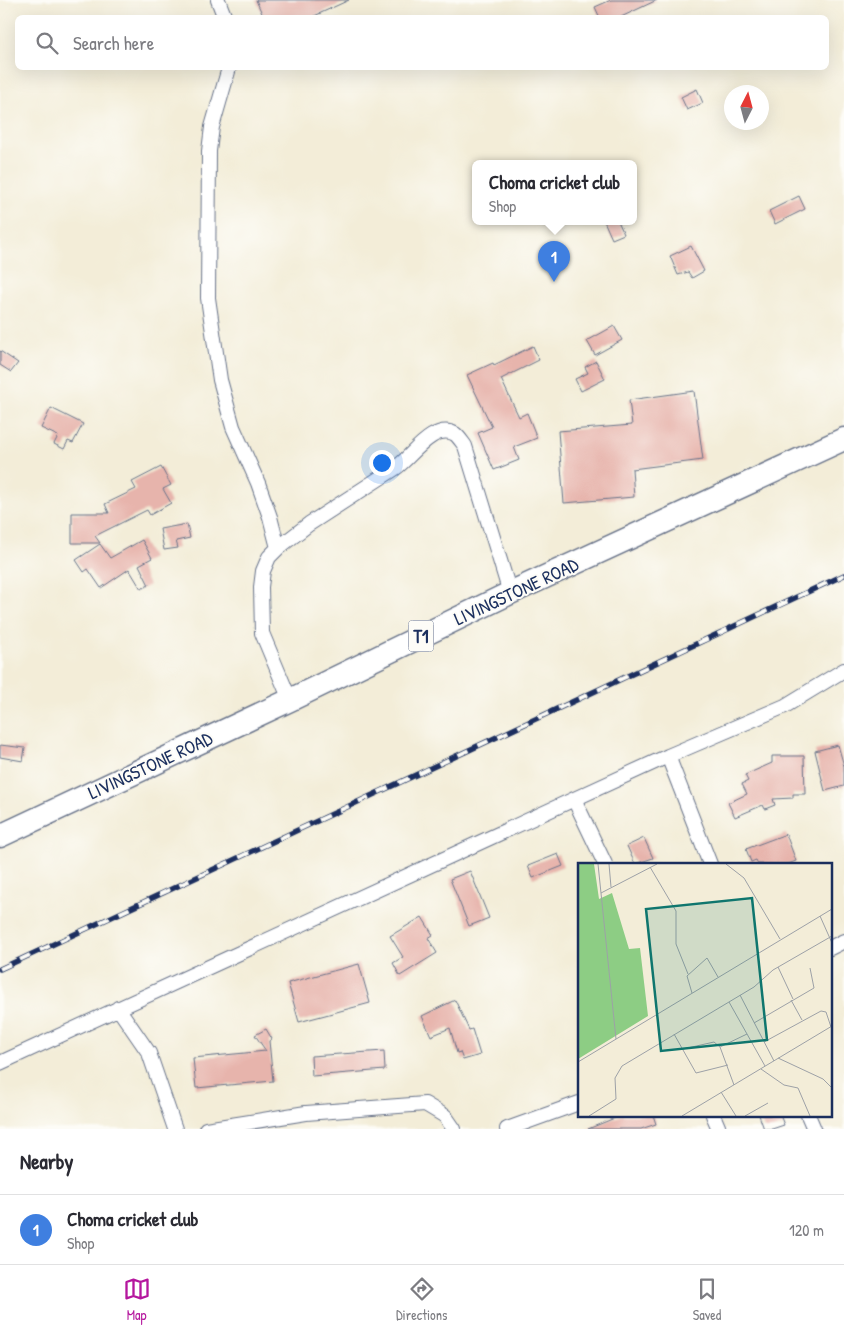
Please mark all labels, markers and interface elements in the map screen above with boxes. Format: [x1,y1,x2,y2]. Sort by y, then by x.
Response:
search box [15,15,829,70]
icon: search [33,29,61,57]
text: Search here [73,30,154,56]
north arrow [724,85,769,130]
popup [472,160,637,225]
text: Choma cricket club [489,169,620,195]
text: Shop [489,195,516,217]
pin: 1 [538,241,570,282]
your location [369,450,395,476]
street label: LIVINGSTONE ROAD [450,551,582,631]
road number: T1 [408,620,434,652]
street label: LIVINGSTONE ROAD [84,725,216,805]
inset map [578,863,832,1116]
text: Nearby [20,1147,73,1176]
text: Choma cricket club [67,1206,198,1232]
text: 1 [33,1219,39,1241]
text: 120 m [789,1219,824,1241]
text: Shop [67,1232,94,1254]
tab: Map [123,1275,151,1324]
tab: Directions [396,1275,447,1324]
tab: Saved [693,1275,721,1324]

